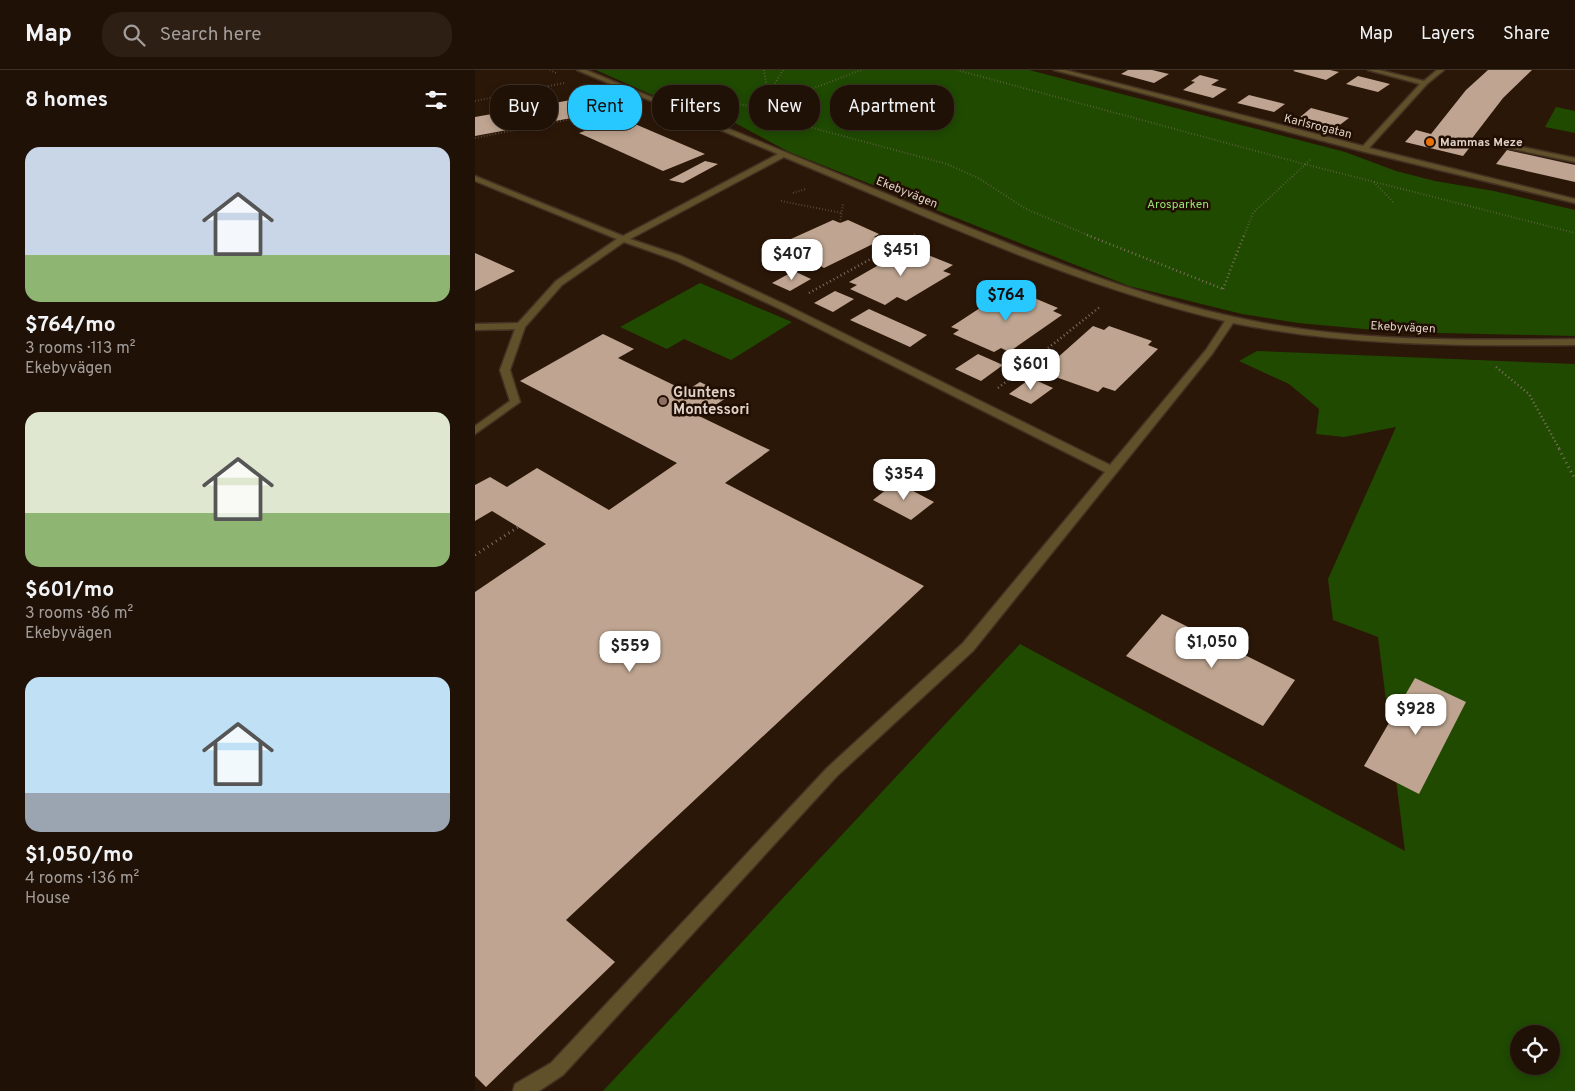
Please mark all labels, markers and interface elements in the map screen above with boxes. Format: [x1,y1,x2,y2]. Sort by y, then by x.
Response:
search box [102,12,452,57]
text: Map [25,20,72,50]
icon: search [120,21,148,49]
text: Search here [160,23,261,47]
text: Map [1359,23,1393,46]
text: Layers [1421,23,1475,46]
text: Share [1503,23,1550,46]
chip: Buy [490,85,558,130]
chip: Rent [568,85,642,130]
chip: Filters [652,85,739,130]
chip: New [749,85,820,130]
chip: Apartment [830,85,954,130]
icon: filters [422,86,450,114]
text: 8 homes [25,87,108,114]
street label: Karlsrogatan [1282,111,1353,143]
place label: Mammas Meze [1440,135,1523,151]
marker: Mammas Meze [1424,136,1436,148]
street label: Ekebyvägen [873,173,940,213]
icon: home [193,179,283,269]
park label: Arosparken [1147,197,1209,213]
pin: $451 [871,234,931,277]
pin: $407 [762,238,822,281]
text: $451 [883,241,919,261]
text: $407 [773,245,811,265]
pin: $764 [976,280,1036,322]
text: $764 [987,286,1025,306]
text: $764/mo [25,312,116,339]
street label: Ekebyvägen [1370,318,1436,338]
text: 3 rooms · 113 m² [25,339,136,359]
pin: $601 [1001,348,1061,391]
text: $601 [1013,355,1049,375]
text: Ekebyvägen [25,359,112,379]
place label: Gluntens Montessori [673,384,750,420]
marker: Gluntens Montessori [657,395,669,407]
icon: home [193,444,283,534]
pin: $354 [874,458,934,501]
text: $354 [884,465,924,485]
text: $601/mo [25,577,114,604]
text: 3 rooms · 86 m² [25,604,133,624]
text: Ekebyvägen [25,624,112,644]
pin: $1,050 [1171,626,1253,669]
pin: $559 [600,630,660,673]
text: $1,050 [1187,633,1237,653]
text: $559 [610,637,650,657]
pin: $928 [1386,694,1446,736]
text: $928 [1396,700,1436,720]
icon: home [193,709,283,799]
text: $1,050/mo [25,842,133,869]
text: 4 rooms · 136 m² [25,869,139,889]
text: House [25,889,70,909]
map controls [1510,1025,1560,1075]
button: locate [1510,1025,1560,1075]

